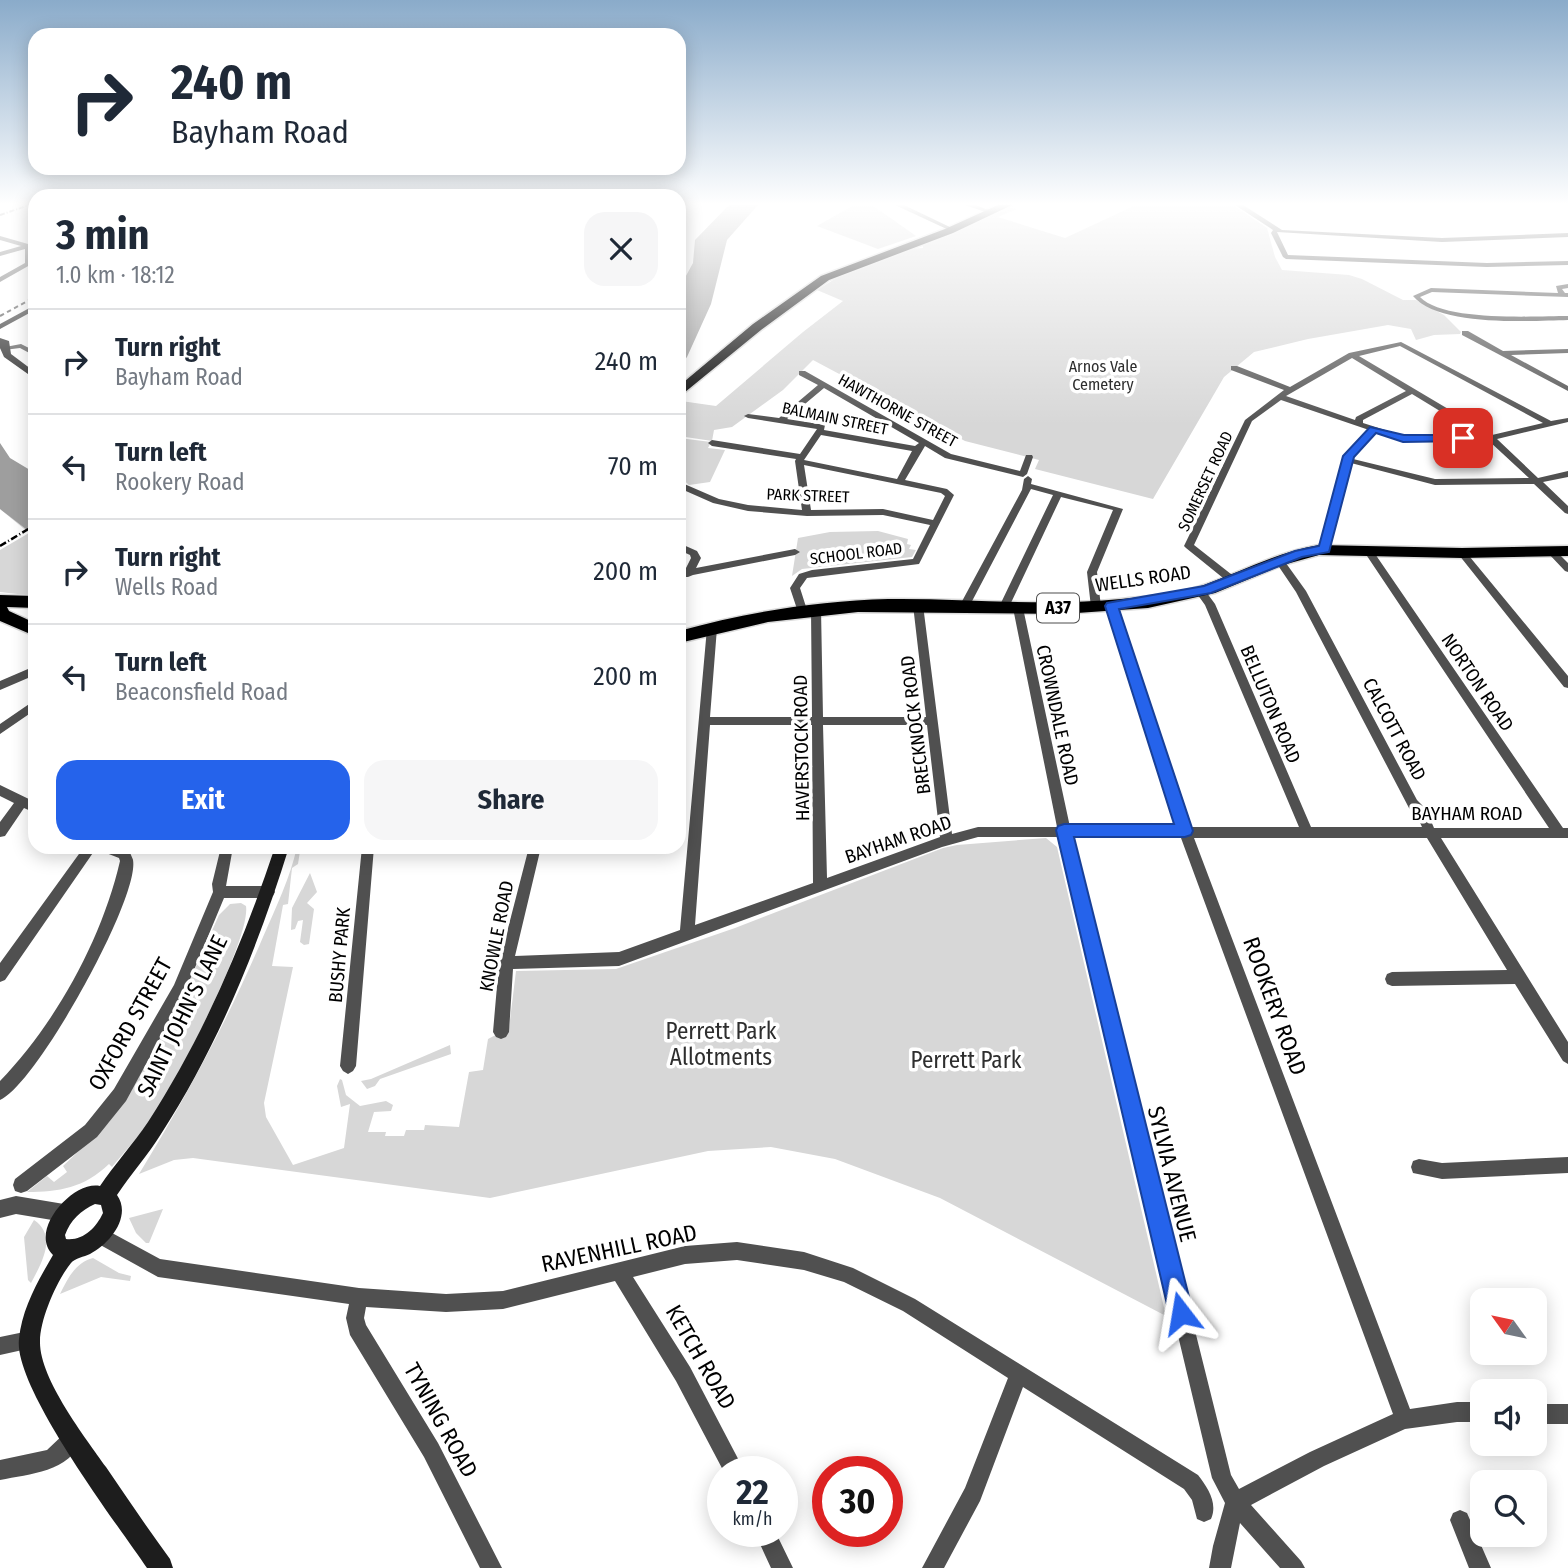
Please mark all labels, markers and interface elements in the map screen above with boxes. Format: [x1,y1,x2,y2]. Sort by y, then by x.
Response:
text: 240 m [171,53,292,112]
icon: right [56,56,147,147]
text: Bayham Road [171,113,349,151]
text: 3 min [56,210,150,260]
button: close [584,212,658,286]
text: 1.0 km · 18:12 [56,261,175,289]
text: Turn right [115,332,221,363]
icon: right [56,343,94,381]
text: 240 m [595,346,658,377]
park label: Arnos Vale Cemetery [1069,357,1137,394]
text: Bayham Road [115,363,243,391]
street label: HAWTHORNE STREET [835,370,961,451]
street label: BALMAIN STREET [780,398,890,439]
pin [1433,408,1493,468]
icon: arrive [1444,419,1482,457]
street label: SOMERSET ROAD [1174,428,1237,534]
text: Turn left [115,437,207,468]
icon: left [56,448,94,486]
text: 70 m [608,451,658,482]
text: Rookery Road [115,468,245,496]
street label: PARK STREET [766,485,850,506]
street label: SCHOOL ROAD [809,538,903,569]
text: Turn right [115,542,221,573]
icon: right [56,553,94,591]
text: 200 m [593,556,658,587]
street label: WELLS ROAD [1094,560,1192,597]
text: Wells Road [115,573,218,601]
road number: A37 [1037,594,1079,622]
street label: NORTON ROAD [1437,629,1519,735]
street label: BELLUTON ROAD [1235,642,1306,767]
street label: CROWNDALE ROAD [1031,643,1084,788]
text: Turn left [115,647,207,678]
street label: BRECKNOCK ROAD [896,654,935,796]
icon: left [56,658,94,696]
text: 200 m [593,661,658,692]
street label: CALCOTT ROAD [1358,674,1431,784]
street label: HAVERSTOCK ROAD [789,675,814,821]
text: Beaconsfield Road [115,678,288,706]
button: Exit [56,760,350,840]
button: Share [364,760,658,840]
street label: BAYHAM ROAD [1411,802,1523,825]
street label: BAYHAM ROAD [842,810,955,868]
street label: KNOWLE ROAD [474,879,519,994]
street label: BUSHY PARK [324,906,355,1004]
street label: SAINT JOHN'S LANE [131,931,233,1101]
street label: ROOKERY ROAD [1237,933,1313,1079]
street label: OXFORD STREET [82,953,178,1095]
park label: Perrett Park Allotments [666,1017,777,1071]
park label: Perrett Park [911,1046,1022,1074]
street label: SYLVIA AVENUE [1142,1103,1202,1245]
street label: RAVENHILL ROAD [539,1218,699,1278]
position arrow [1144,1276,1218,1350]
north arrow [1470,1288,1547,1365]
map controls [1470,1288,1547,1547]
street label: KETCH ROAD [660,1300,742,1414]
street label: TYNING ROAD [398,1358,484,1482]
button: sound [1470,1379,1547,1456]
speed limit sign: 30 [812,1456,903,1547]
button: search [1470,1470,1547,1547]
text: 22 [736,1471,769,1513]
text: km/h [732,1508,773,1530]

